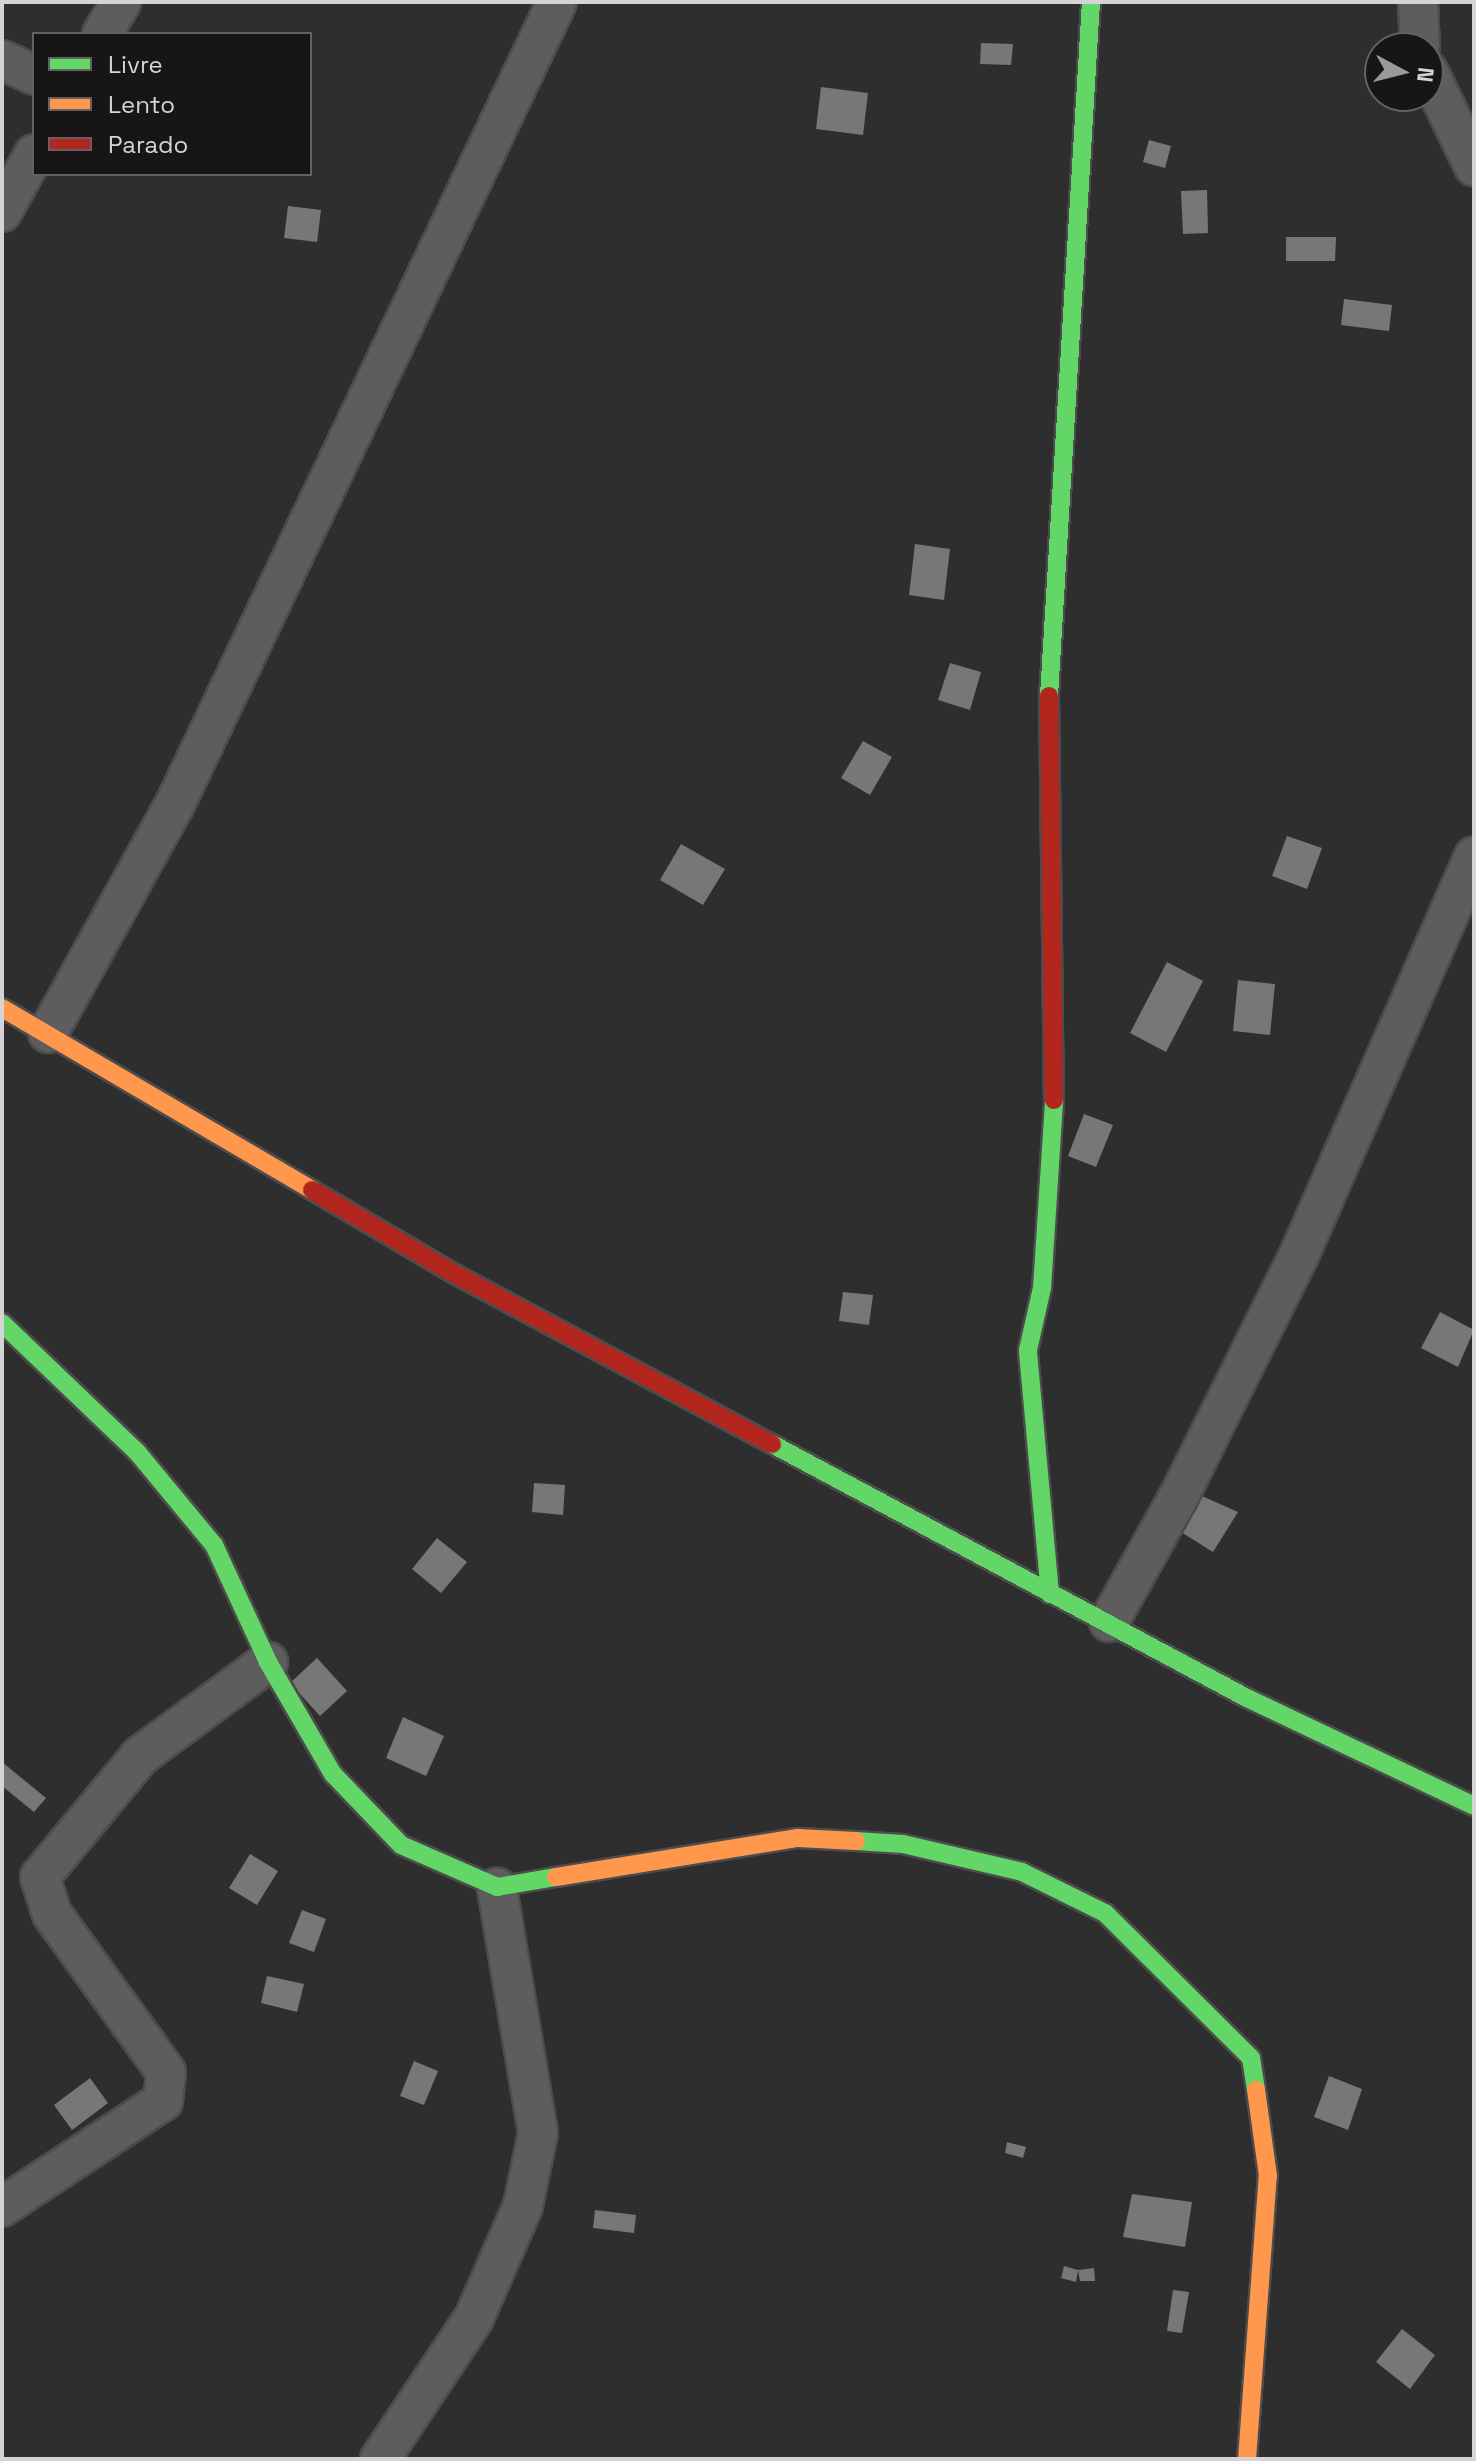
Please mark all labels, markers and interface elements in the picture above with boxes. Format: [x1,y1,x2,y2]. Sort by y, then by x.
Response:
legend [32,32,312,176]
north arrow [1364,32,1444,112]
text: Livre [108,49,163,80]
text: N [1411,66,1441,84]
text: Lento [108,89,175,120]
text: Parado [108,129,188,160]

